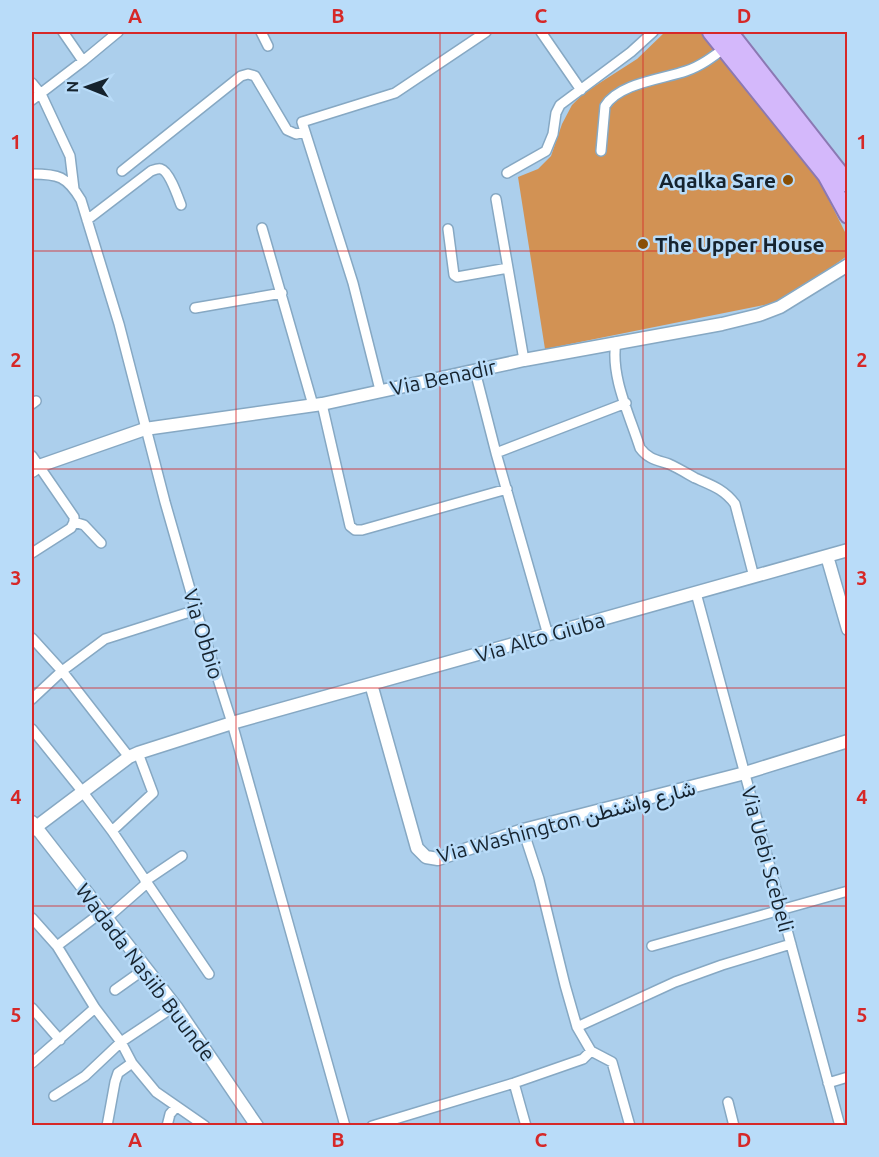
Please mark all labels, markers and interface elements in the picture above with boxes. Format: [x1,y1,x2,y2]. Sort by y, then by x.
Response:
text: A [128,4,142,27]
text: B [331,4,345,27]
text: C [535,4,548,27]
text: D [737,4,751,27]
north arrow [57,57,117,117]
text: N [63,81,81,93]
text: 1 [10,130,22,153]
text: 1 [856,130,868,153]
place label: Aqalka Sare [659,168,776,192]
marker: Aqalka Sare [781,173,795,187]
place label: The Upper House [655,232,825,256]
marker: The Upper House [636,237,650,251]
text: 2 [10,348,22,371]
text: 2 [856,348,868,371]
street label: Via Benadir [388,354,498,400]
text: 3 [10,566,22,589]
text: 3 [856,566,868,589]
street label: Via Obbio [179,586,229,682]
street label: Via Alto Giuba [473,607,607,667]
street label: Via Washington شارع واشنطن [434,775,698,870]
street label: Via Uebi Scebeli [737,784,799,934]
text: 4 [10,785,22,808]
text: 4 [856,785,868,808]
street label: Wadada Nasiib Buunde [71,878,221,1066]
text: 5 [10,1003,22,1026]
text: 5 [856,1003,868,1026]
text: A [128,1128,142,1151]
text: B [331,1128,345,1151]
text: C [535,1128,548,1151]
text: D [737,1128,751,1151]

